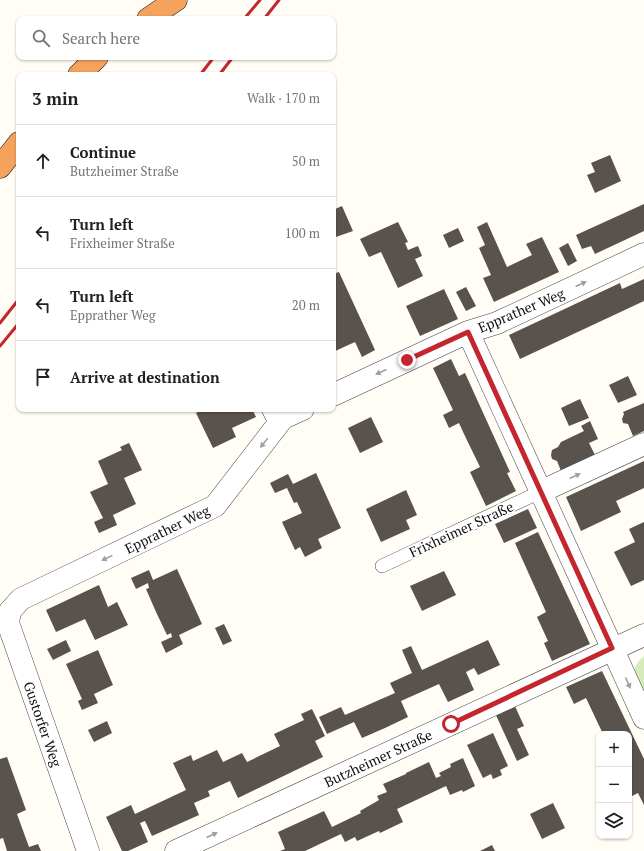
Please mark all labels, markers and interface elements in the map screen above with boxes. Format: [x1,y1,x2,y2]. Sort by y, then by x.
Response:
search box [16,16,336,60]
icon: search [30,27,52,49]
text: Search here [62,28,140,48]
text: 3 min [32,87,79,110]
text: Walk · 170 m [247,89,320,107]
text: Continue [70,142,136,162]
icon: ahead [32,150,54,172]
text: 50 m [292,152,320,170]
text: Butzheimer Straße [70,162,179,180]
text: Turn left [70,214,134,234]
icon: left [32,222,54,244]
text: 100 m [285,224,320,242]
text: Frixheimer Straße [70,234,175,252]
one-way arrow [575,281,586,287]
street label: Epprather Weg [475,283,568,337]
text: Turn left [70,286,134,306]
icon: left [32,294,54,316]
text: 20 m [292,296,320,314]
text: Epprather Weg [70,306,156,324]
route end [398,351,416,369]
icon: arrive [32,366,54,388]
text: Arrive at destination [70,367,220,387]
one-way arrow [376,369,387,375]
one-way arrow [260,438,268,448]
one-way arrow [570,473,581,479]
street label: Frixheimer Straße [406,497,516,561]
street label: Epprather Weg [121,500,213,558]
one-way arrow [101,555,112,561]
one-way arrow [625,678,631,689]
street label: Gustorfer Weg [20,679,67,770]
route start [442,715,460,733]
street label: Butzheimer Straße [321,725,435,791]
map controls [596,731,632,839]
button: + [596,731,632,767]
button: − [596,767,632,803]
button: layers [596,803,632,839]
one-way arrow [206,832,217,838]

